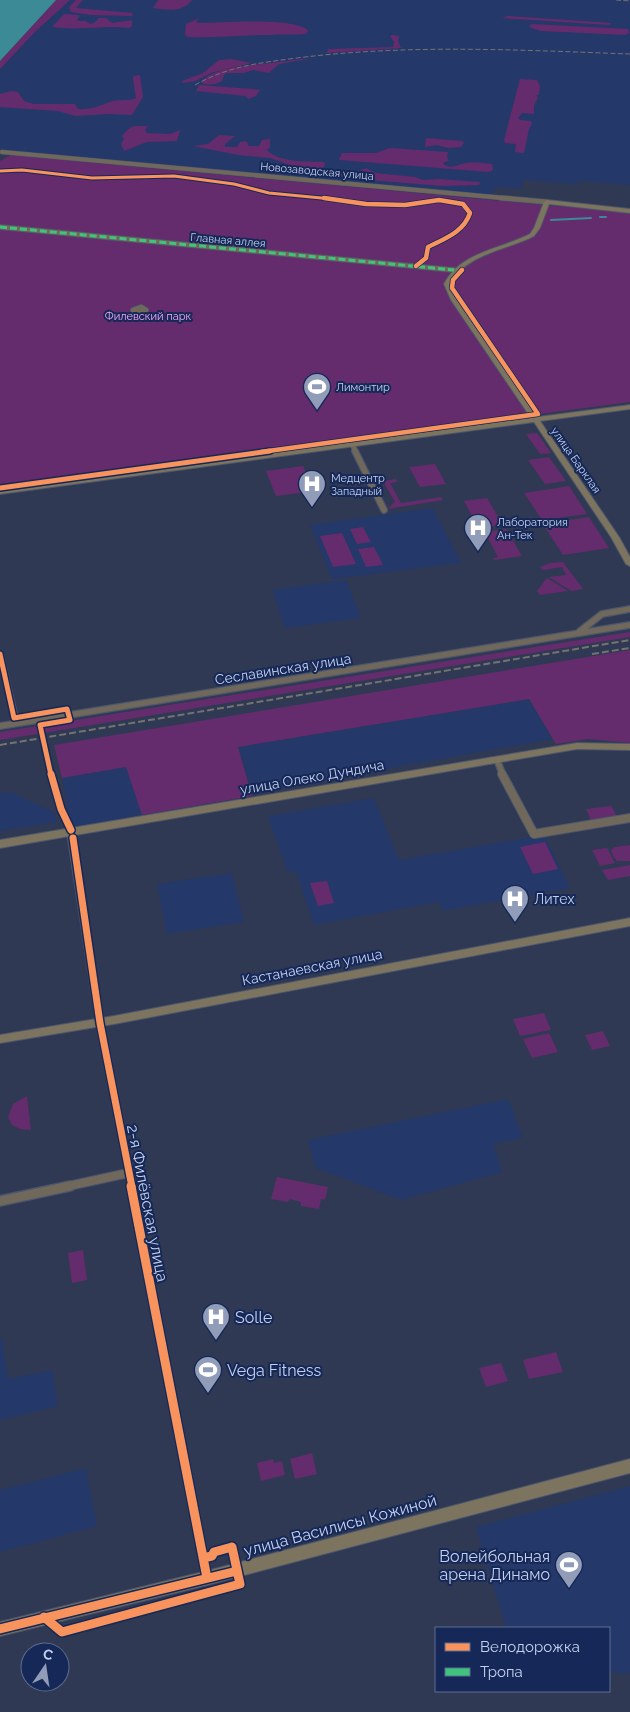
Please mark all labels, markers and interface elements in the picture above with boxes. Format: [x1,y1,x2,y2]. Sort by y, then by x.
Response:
street label: Новозаводская улица [260,160,374,183]
street label: Главная аллея [190,231,266,250]
park label: Филевский парк [105,310,191,323]
sports icon: Лимонтир [302,372,332,411]
place label: Лимонтир [336,381,390,394]
street label: улица Барклая [548,425,603,496]
hospital icon: Медцентр Западный [297,469,327,508]
place label: Медцентр Западный [331,472,385,498]
hospital icon: Лаборатория Ан-Тек [463,513,493,552]
place label: Лаборатория Ан-Тек [497,516,568,542]
street label: Сеславинская улица [214,650,352,688]
street label: улица Олеко Дундича [239,756,385,798]
hospital icon: Литех [500,884,530,923]
place label: Литех [534,891,574,907]
street label: Кастанаевская улица [240,946,384,988]
street label: 2-я Филёвская улица [123,1123,172,1283]
hospital icon: Solle [201,1302,231,1341]
place label: Solle [235,1308,272,1327]
sports icon: Vega Fitness [193,1355,223,1394]
place label: Vega Fitness [227,1361,322,1380]
street label: улица Василисы Кожиной [242,1491,439,1560]
place label: Волейбольная арена Динамо [439,1547,550,1584]
sports icon: Волейбольная арена Динамо [554,1550,584,1589]
legend [435,1627,610,1692]
text: Велодорожка [480,1638,580,1656]
north arrow [20,1642,70,1692]
text: С [41,1645,55,1663]
text: Тропа [480,1663,523,1681]

